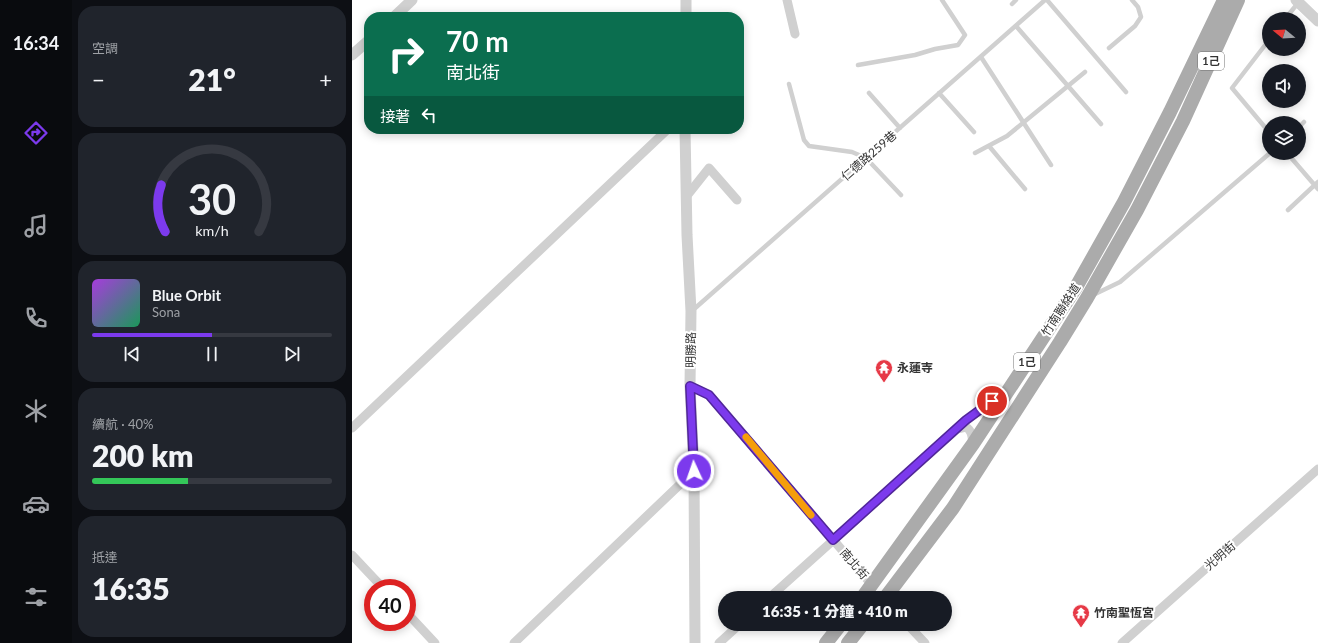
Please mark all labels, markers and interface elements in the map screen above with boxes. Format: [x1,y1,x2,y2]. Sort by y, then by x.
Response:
north arrow [1262,12,1306,56]
map controls [1262,12,1306,160]
text: 70 m [446,24,509,58]
icon: right [380,28,432,80]
text: 16:34 [13,32,59,54]
text: 空調 [92,40,118,56]
road number: 1己 [1198,52,1224,70]
text: 21° [188,61,236,97]
text: 南北街 [446,61,500,83]
button: sound [1262,64,1306,108]
text: − [92,66,105,93]
text: + [319,66,332,93]
icon: left [418,104,440,126]
text: 接著 [380,107,410,125]
button: layers [1262,116,1306,160]
icon: directions [22,119,50,147]
street label: 仁德路259巷 [838,127,900,184]
text: 30 [188,174,236,224]
icon: music [22,212,50,240]
text: km/h [195,222,229,239]
street label: 竹南聯絡道 [1038,280,1083,339]
text: Blue Orbit [152,286,221,304]
icon: phone [22,304,50,332]
text: Sona [152,304,180,320]
street label: 明勝路 [683,332,698,368]
icon: previous [121,343,143,365]
icon: pause [201,343,223,365]
icon: next [281,343,303,365]
road number: 1己 [1014,353,1040,371]
temple icon: 永蓮寺 [874,358,894,383]
place label: 永蓮寺 [897,360,933,375]
pin [975,384,1009,418]
icon: arrive [981,390,1003,412]
icon: climate [22,397,50,425]
text: 續航 · 40% [92,416,154,432]
text: 200 km [92,437,193,473]
position arrow [673,450,715,492]
icon: car [22,490,50,518]
street label: 光明街 [1201,538,1238,573]
street label: 南北街 [837,545,872,582]
text: 抵達 [92,549,118,565]
text: 16:35 [92,570,170,606]
speed limit sign: 40 [364,579,416,631]
icon: filters [22,583,50,611]
text: 16:35 · 1 分鐘 · 410 m [762,602,908,620]
temple icon: 竹南聖恆宮 [1071,603,1091,628]
place label: 竹南聖恆宮 [1094,605,1154,620]

